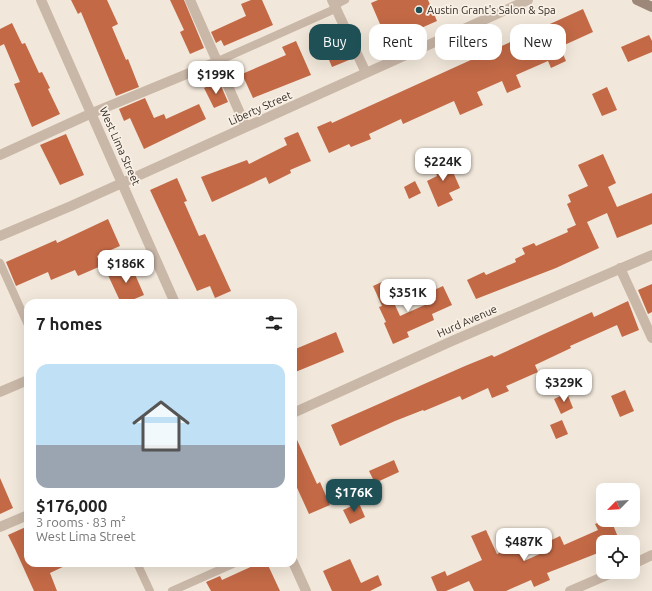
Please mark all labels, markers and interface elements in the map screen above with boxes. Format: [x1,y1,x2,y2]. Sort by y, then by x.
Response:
place label: Austin Grant's Salon & Spa [427,4,556,16]
marker: Austin Grant's Salon & Spa [414,5,424,15]
chip: Buy [309,24,361,60]
chip: Rent [369,24,427,60]
chip: Filters [435,24,502,60]
chip: New [510,24,566,60]
pin: $199K [188,61,244,95]
text: $199K [197,67,235,81]
street label: Liberty Street [227,88,294,127]
street label: West Lima Street [97,105,143,188]
pin: $224K [415,148,471,182]
text: $224K [424,154,462,168]
pin: $186K [98,250,154,284]
text: $186K [107,256,145,270]
pin: $351K [380,279,436,313]
text: $351K [389,285,427,299]
street label: Hurd Avenue [435,302,499,340]
icon: filters [263,312,285,334]
text: 7 homes [36,314,102,333]
pin: $329K [536,369,592,403]
text: $329K [545,375,583,389]
icon: home [125,390,197,462]
pin: $176K [326,479,382,513]
north arrow [596,483,640,527]
map controls [596,483,640,579]
text: $176K [335,485,373,499]
text: $176,000 [36,496,107,515]
text: 3 rooms · 83 m² [36,515,126,529]
pin: $487K [496,528,552,562]
text: West Lima Street [36,529,136,543]
text: $487K [505,534,543,548]
button: locate [596,535,640,579]

